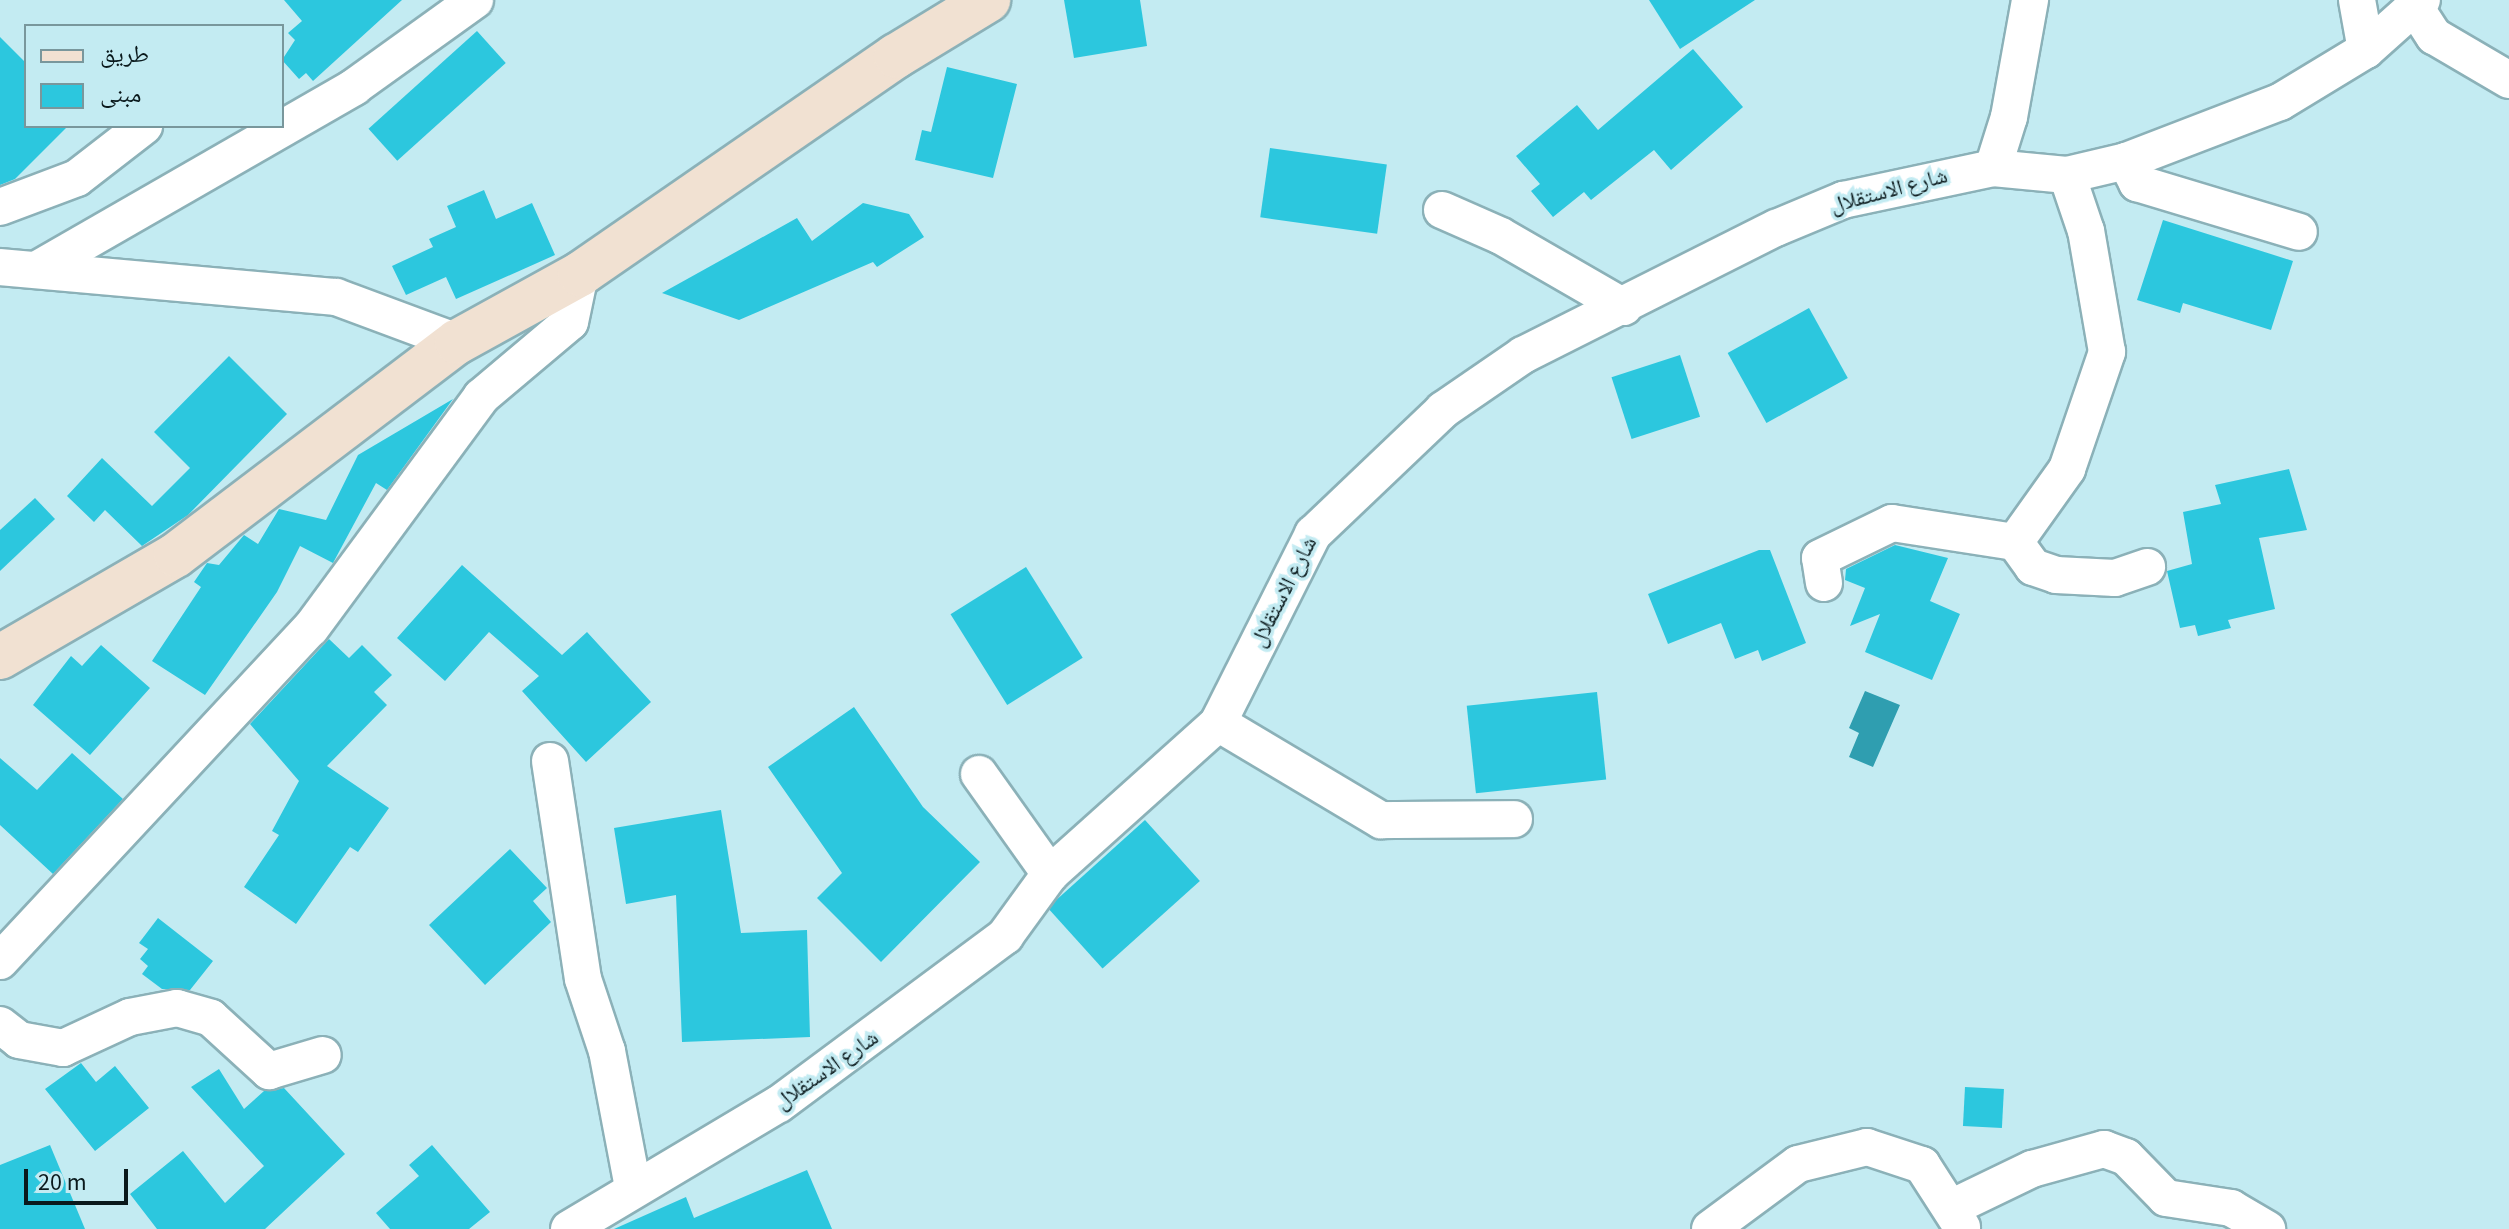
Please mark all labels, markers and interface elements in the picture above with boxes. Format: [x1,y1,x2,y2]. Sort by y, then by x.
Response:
legend [24,24,284,128]
text: طريق [100,37,149,72]
text: مبنى [100,77,141,112]
street label: شارع الاستقلال [1827,163,1951,219]
street label: شارع الاستقلال [1245,532,1323,652]
street label: شارع الاستقلال [770,1025,884,1115]
scale bar [28,1153,132,1203]
text: 20 m [38,1165,87,1200]

